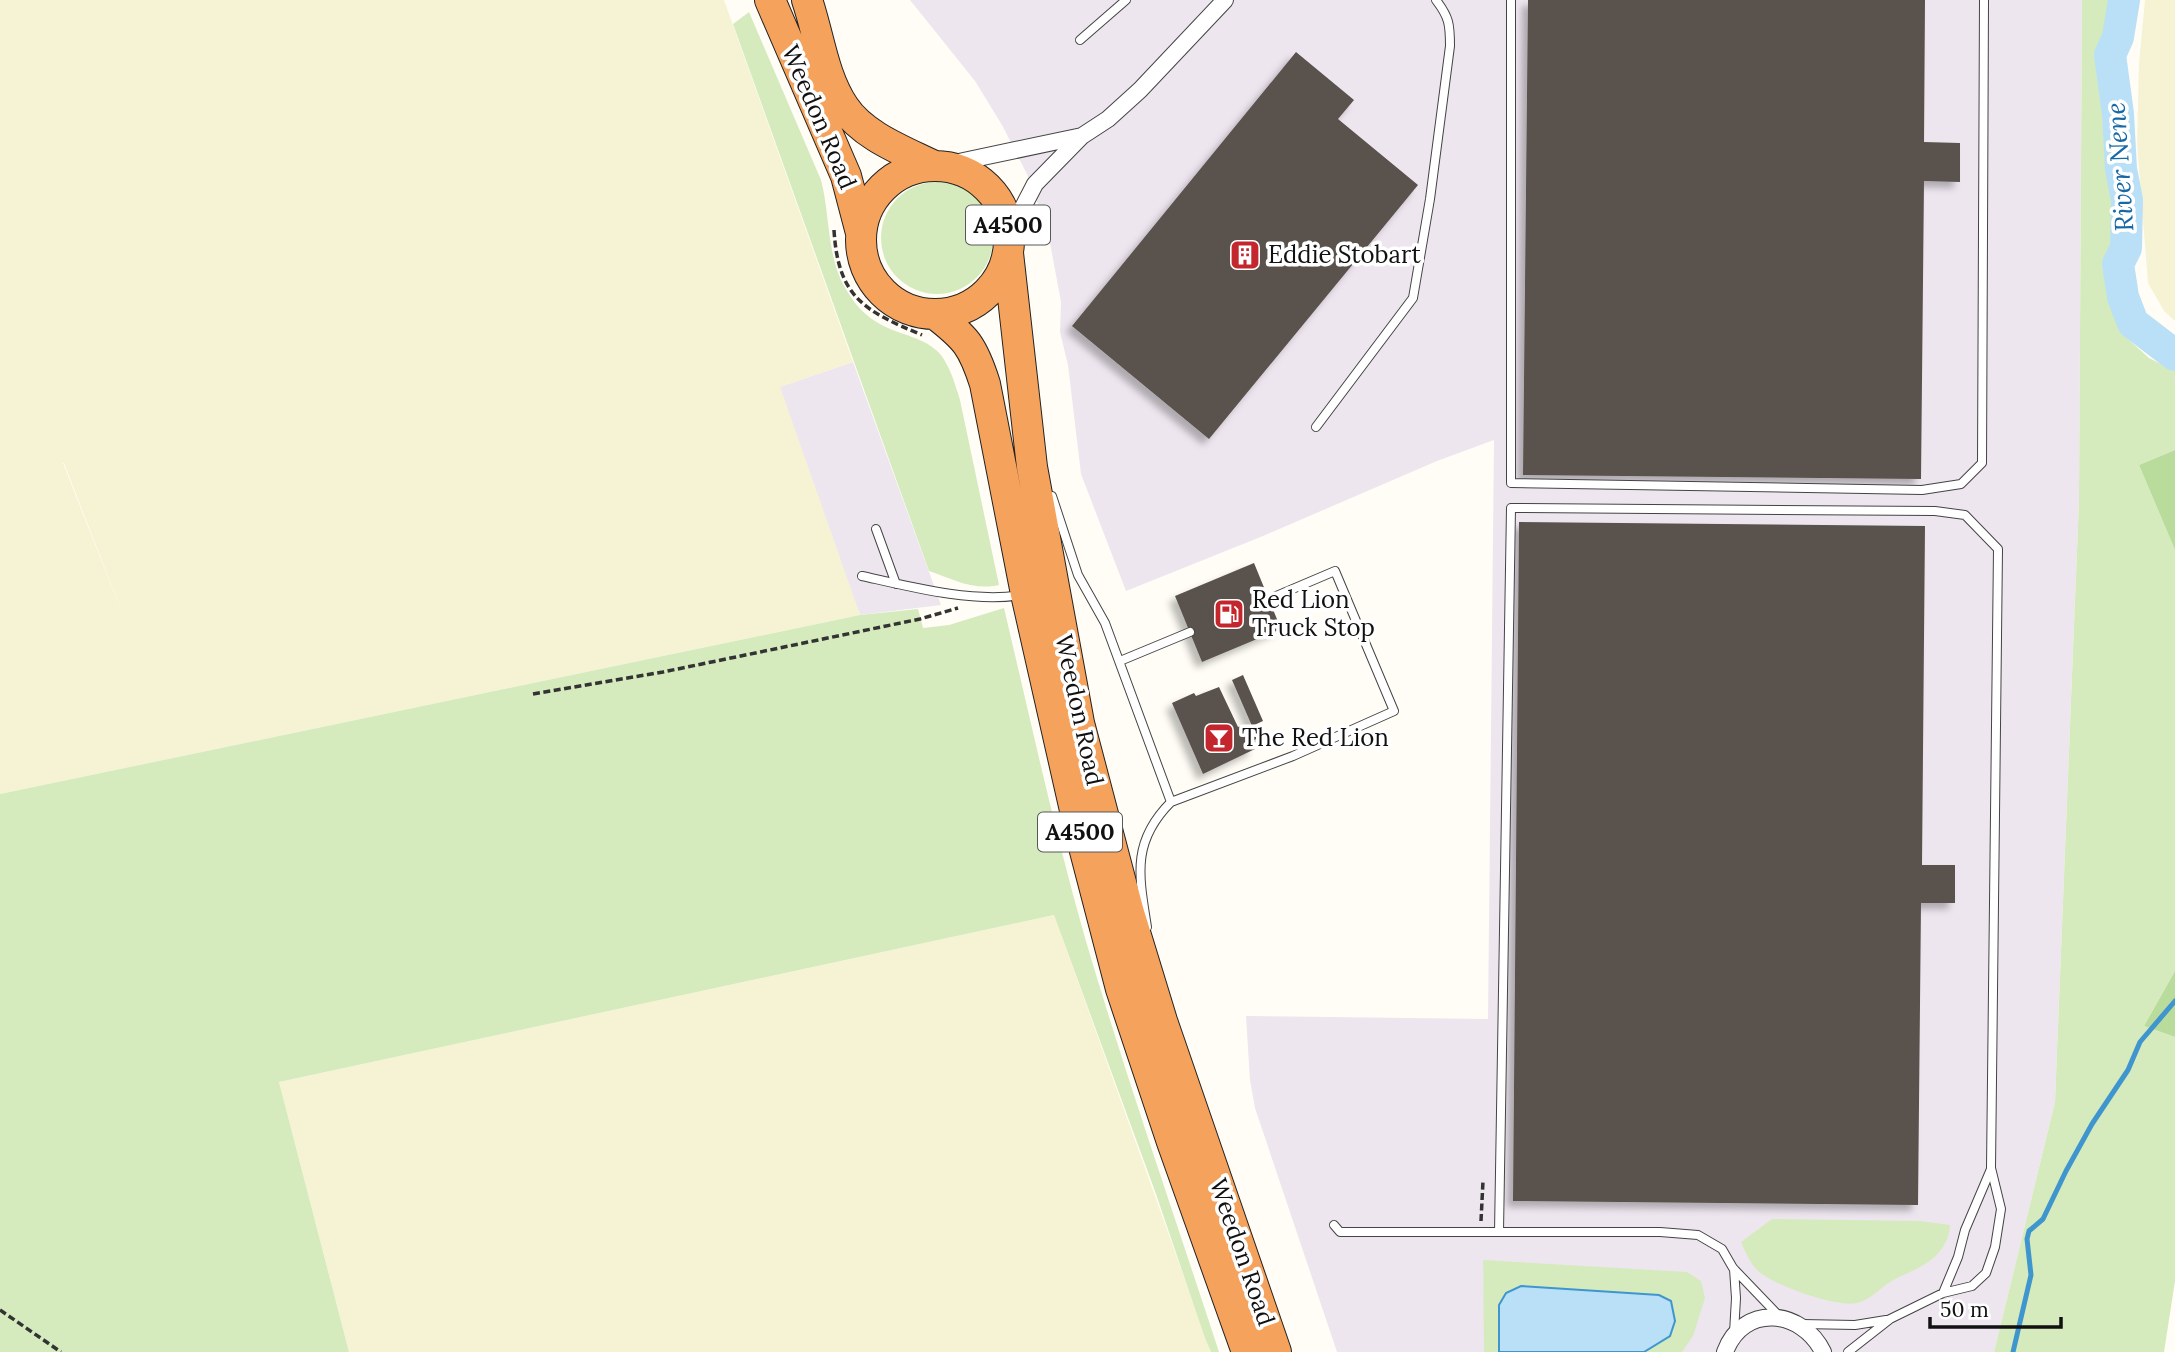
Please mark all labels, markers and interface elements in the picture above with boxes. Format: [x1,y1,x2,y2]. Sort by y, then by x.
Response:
street label: Weedon Road [775,40,864,194]
water label: River Nene [2099,101,2140,233]
road number: A4500 [966,206,1050,244]
building icon: Eddie Stobart [1228,238,1262,272]
place label: Eddie Stobart [1268,239,1421,270]
place label: Red Lion Truck Stop [1252,584,1375,643]
fuel station icon: Red Lion Truck Stop [1212,597,1246,631]
street label: Weedon Road [1048,632,1111,788]
bar icon: The Red Lion [1202,721,1236,755]
place label: The Red Lion [1242,722,1389,753]
road number: A4500 [1038,812,1122,852]
street label: Weedon Road [1203,1174,1282,1330]
scale bar [1930,1286,2061,1330]
text: 50 m [1940,1296,1989,1323]

